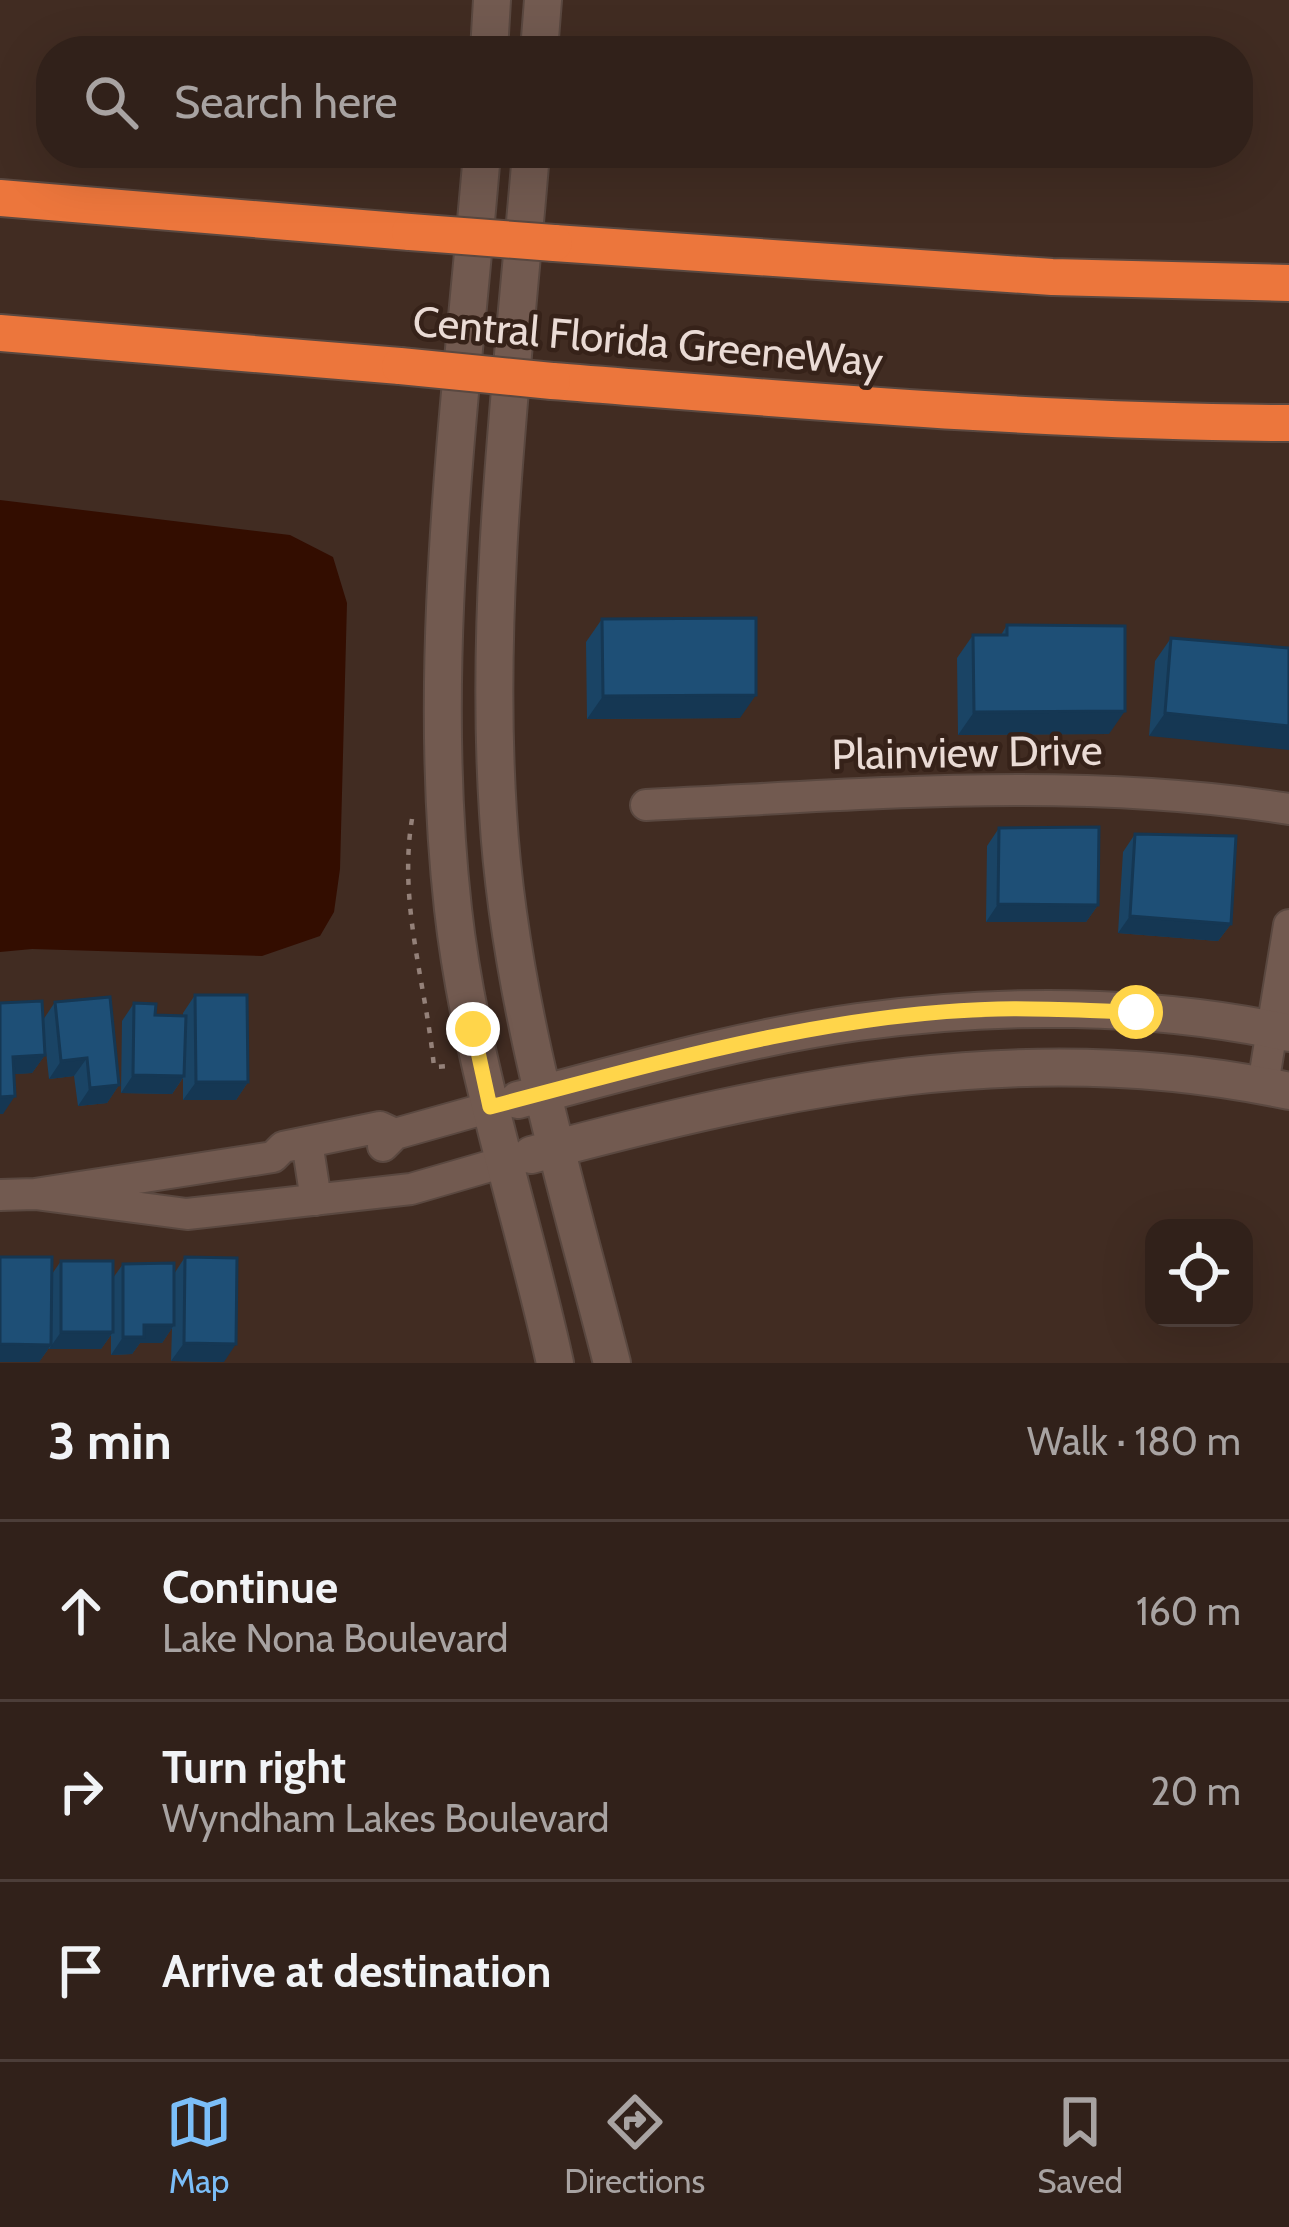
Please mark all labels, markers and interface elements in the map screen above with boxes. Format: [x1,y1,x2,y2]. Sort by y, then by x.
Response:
search box [36,36,1253,168]
icon: search [78,69,144,135]
text: Search here [174,75,398,129]
street label: Central Florida GreeneWay [411,295,885,387]
street label: Plainview Drive [831,724,1103,780]
route start [1109,985,1163,1039]
route end [446,1002,500,1056]
map controls [1145,1219,1253,1327]
button: locate [1145,1219,1253,1327]
text: 3 min [48,1410,172,1472]
text: Walk · 180 m [1027,1417,1241,1465]
text: Continue [162,1560,338,1614]
icon: ahead [48,1578,114,1644]
text: 160 m [1136,1587,1241,1635]
text: Lake Nona Boulevard [162,1614,508,1662]
text: Turn right [162,1740,346,1794]
icon: right [48,1758,114,1824]
text: 20 m [1150,1767,1241,1815]
text: Wyndham Lakes Boulevard [162,1794,609,1842]
icon: arrive [48,1938,114,2004]
text: Arrive at destination [162,1944,551,1998]
tab: Map [166,2089,232,2201]
tab: Directions [564,2089,705,2201]
tab: Saved [1037,2089,1123,2201]

